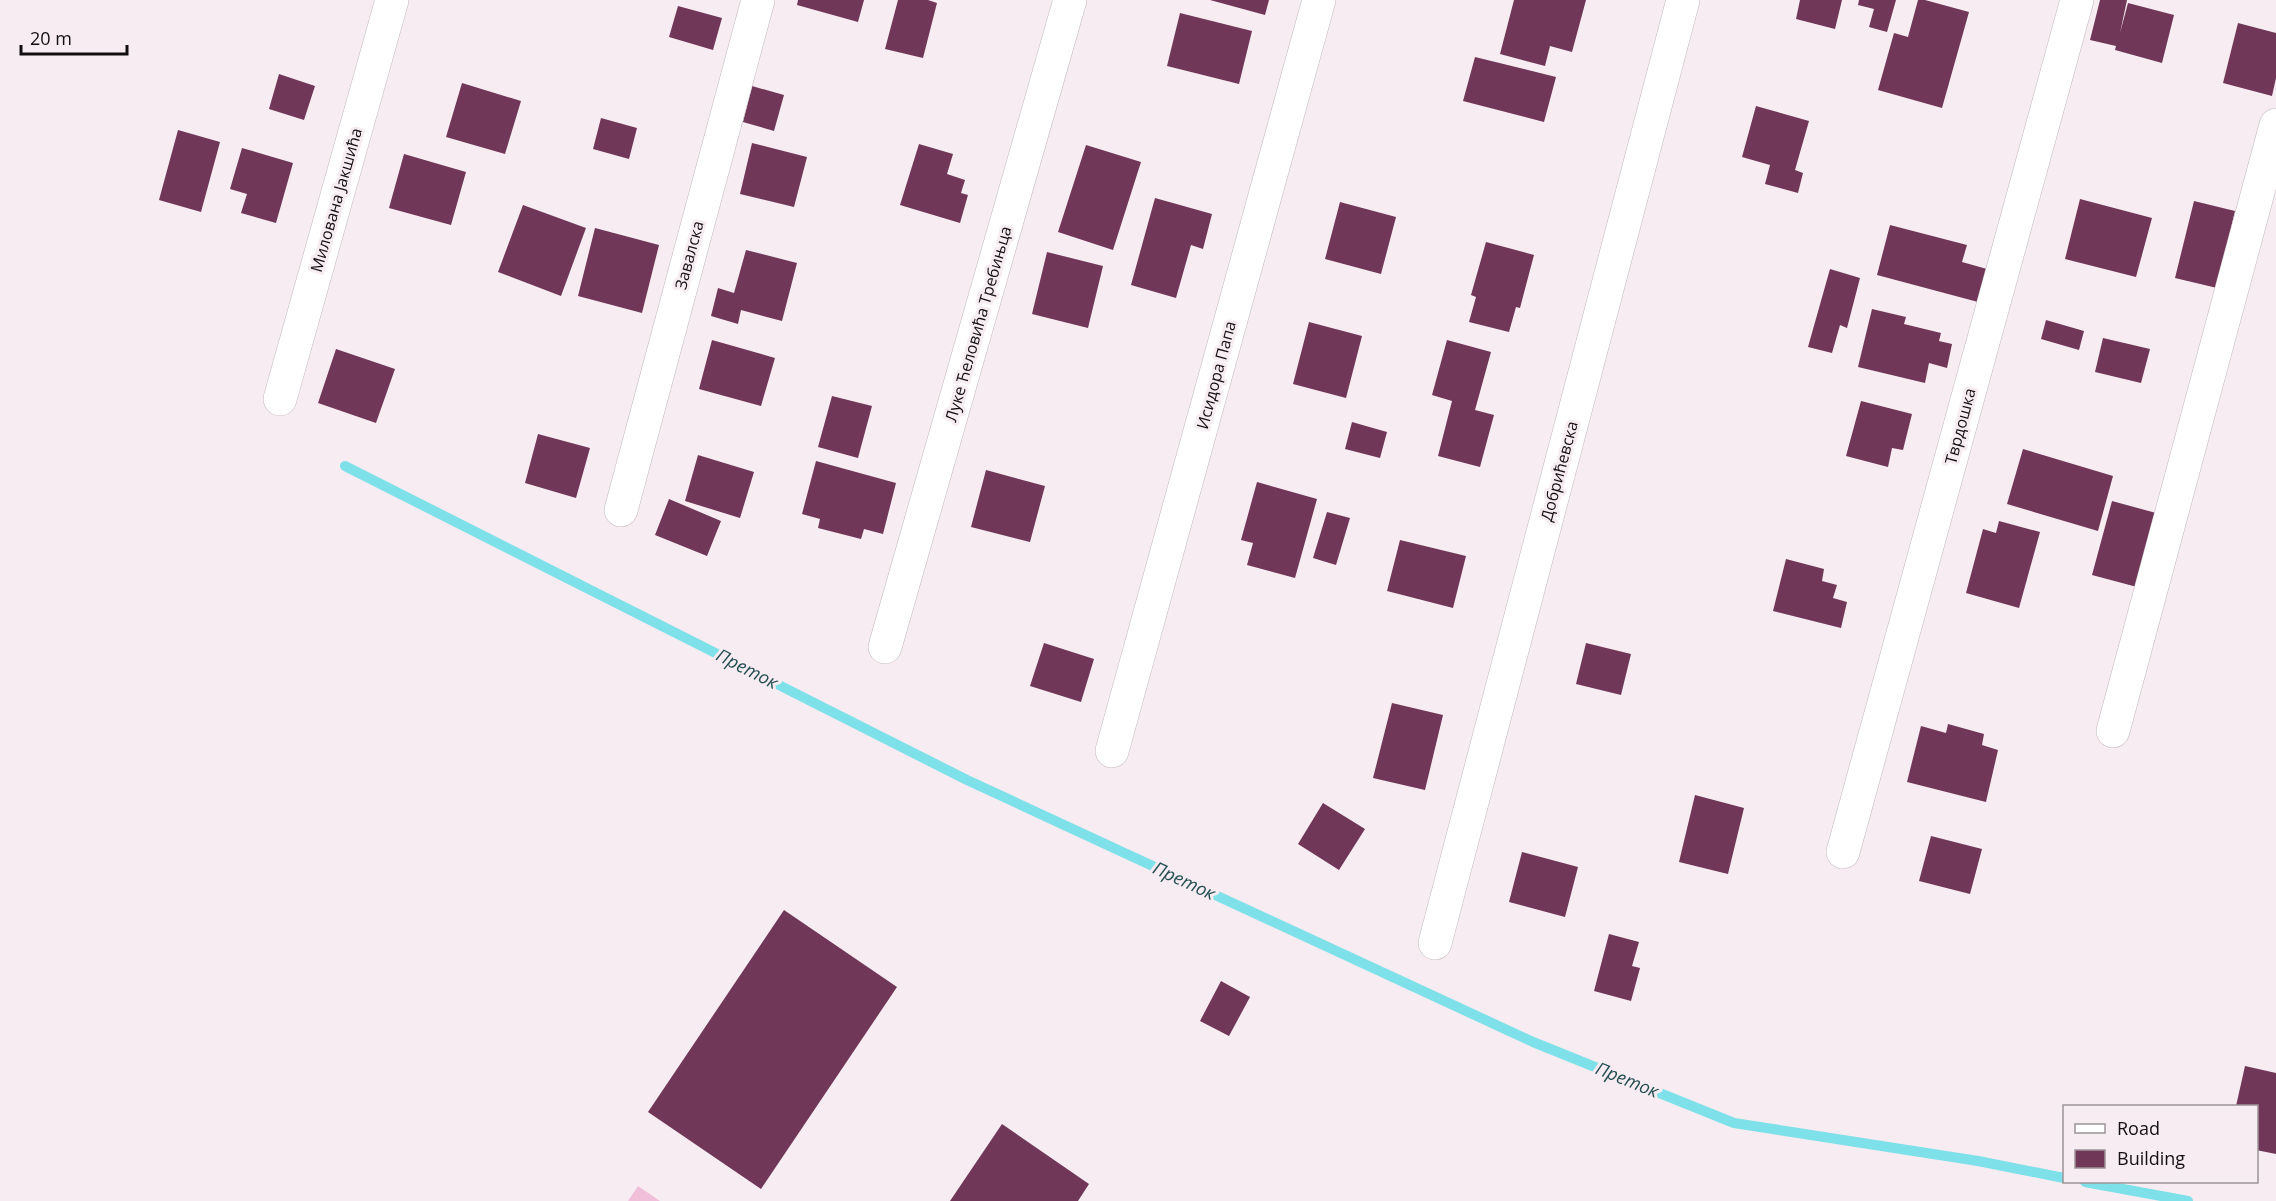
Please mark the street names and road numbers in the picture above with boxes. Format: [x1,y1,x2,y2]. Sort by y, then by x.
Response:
street label: Милована Јакшића [305,125,367,275]
street label: Завалска [669,218,709,292]
street label: Луке Ћеловића Требињца [939,223,1017,425]
street label: Исидора Папа [1191,319,1241,431]
street label: Тврдошка [1939,385,1981,467]
street label: Добрићевска [1535,418,1583,524]

